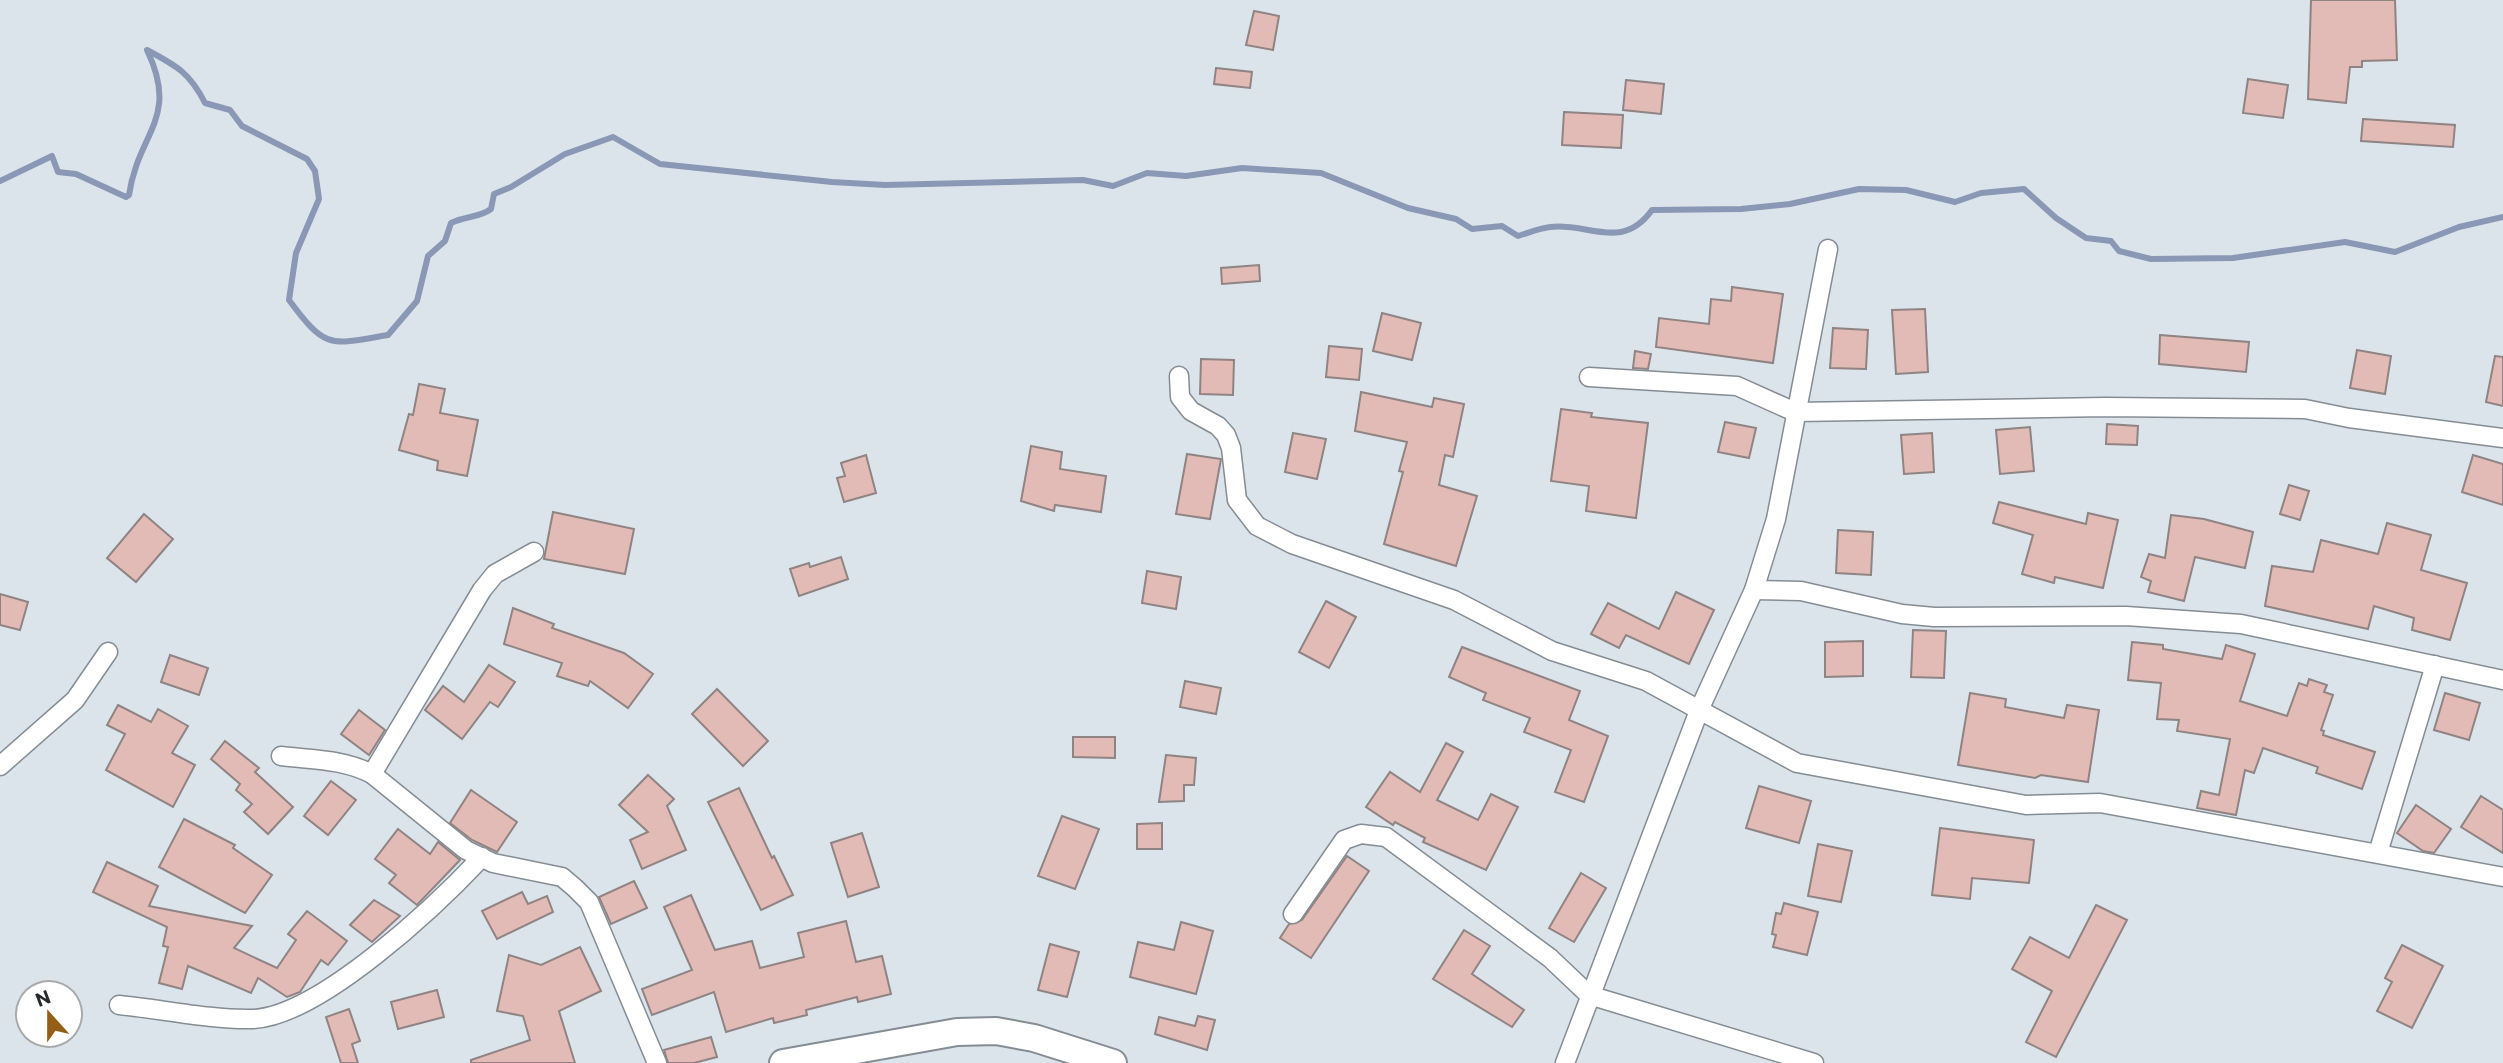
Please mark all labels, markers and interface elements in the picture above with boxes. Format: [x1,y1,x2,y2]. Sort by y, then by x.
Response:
north arrow [14,979,84,1049]
text: N [32,984,54,1011]

